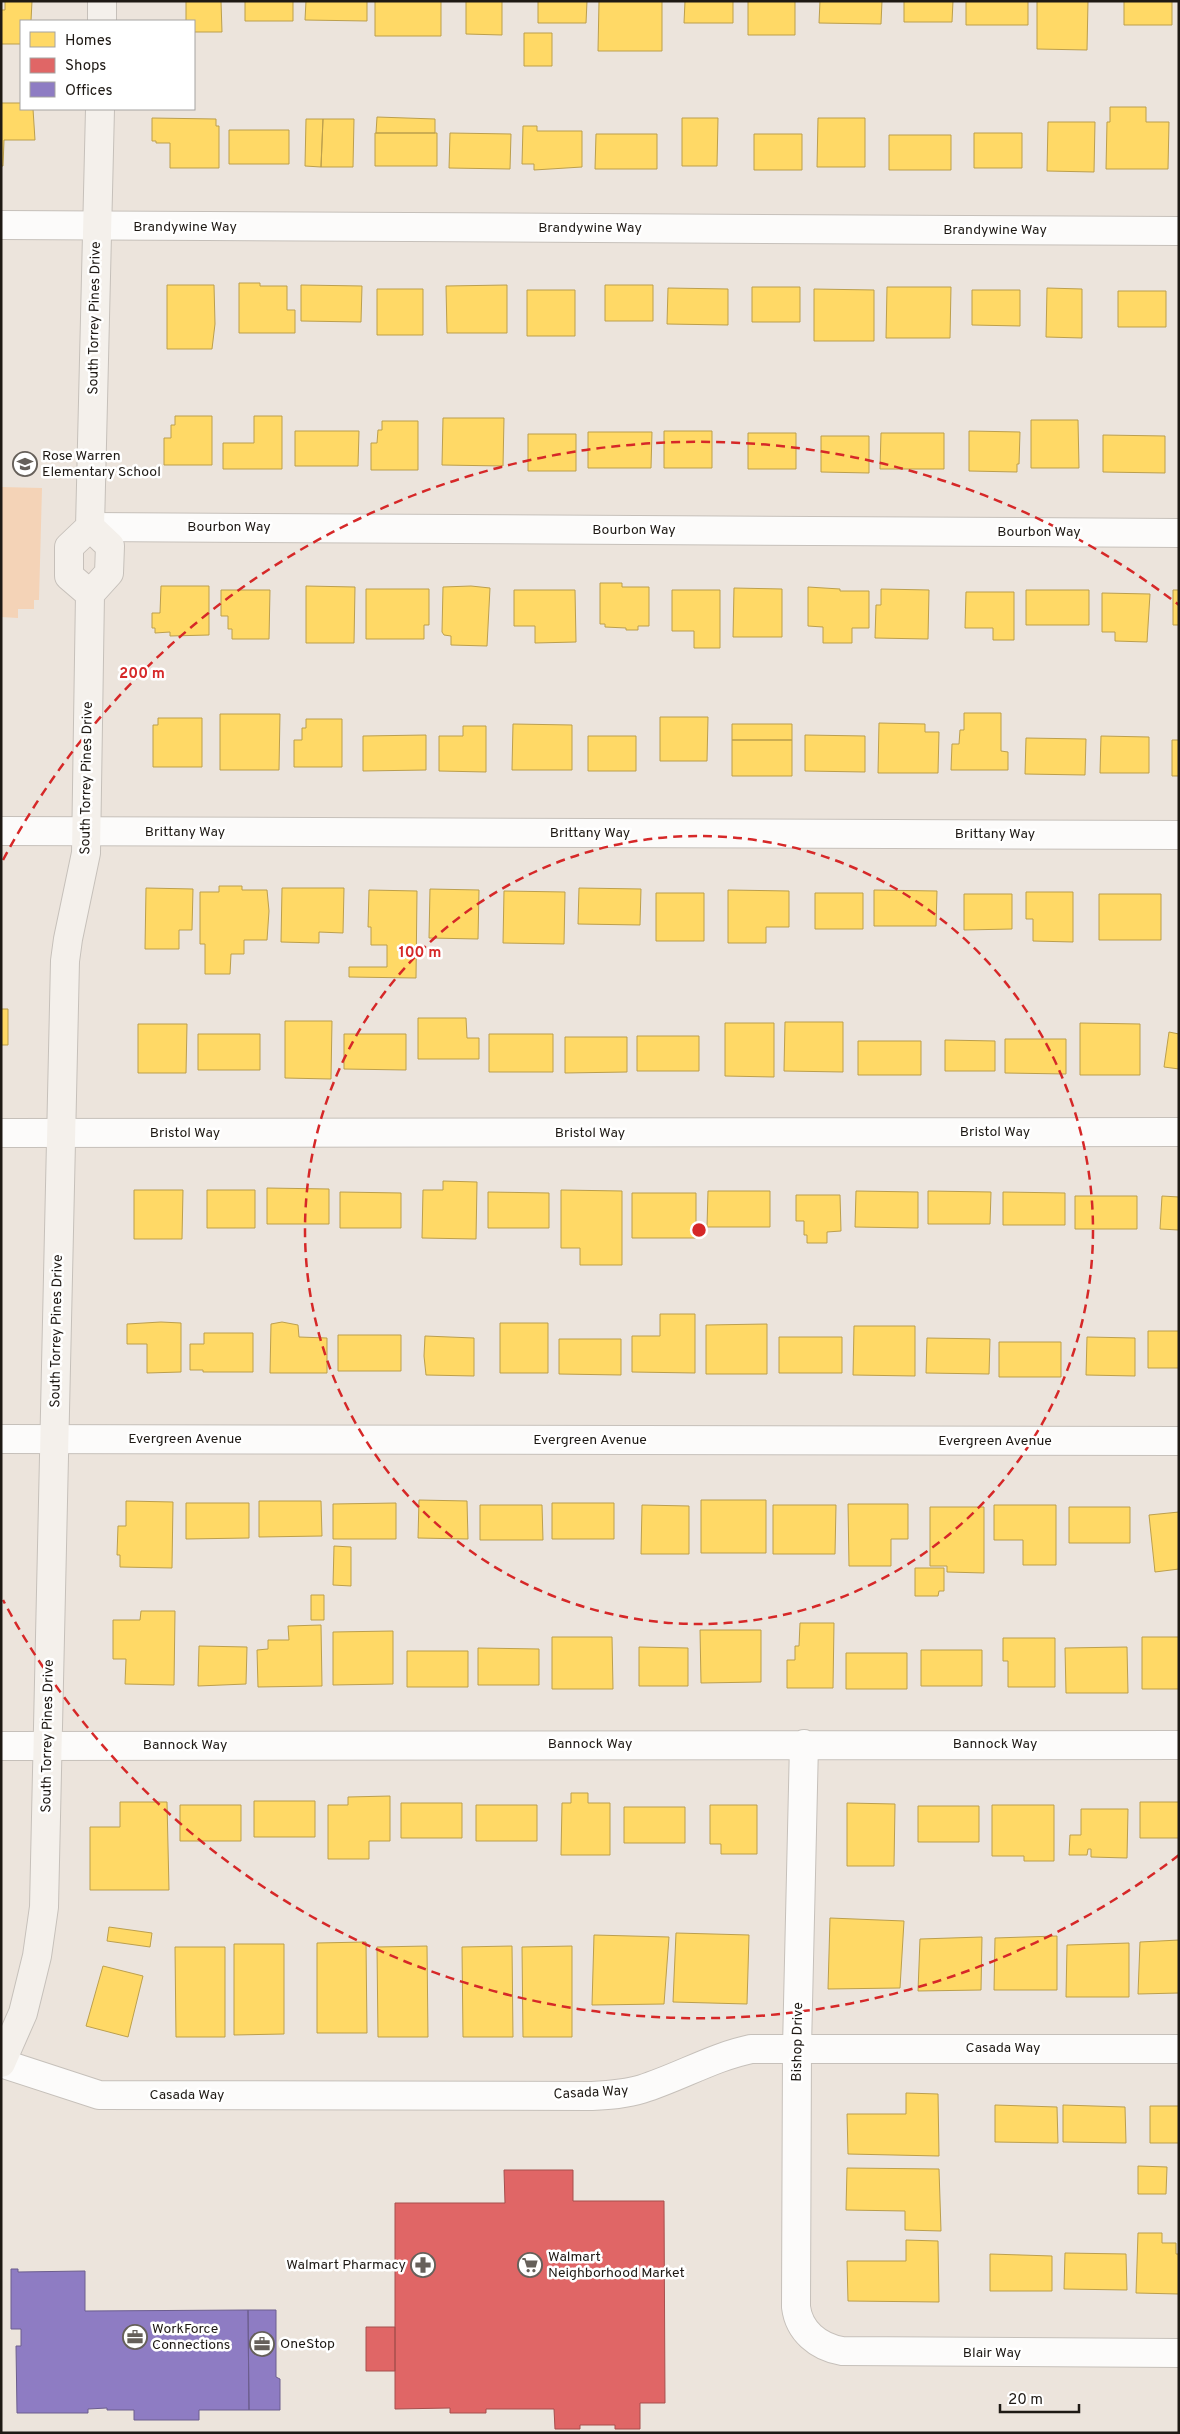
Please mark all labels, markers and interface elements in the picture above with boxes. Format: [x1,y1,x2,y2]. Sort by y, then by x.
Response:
legend [20,20,195,110]
text: Homes [65,32,112,51]
text: Shops [65,57,106,76]
text: Offices [65,82,112,101]
street label: Brandywine Way [133,219,237,236]
street label: Brandywine Way [538,220,642,237]
street label: Brandywine Way [943,222,1047,239]
street label: South Torrey Pines Drive [85,241,105,395]
place label: Rose Warren Elementary School [42,448,161,481]
school or university icon: Rose Warren Elementary School [12,451,38,477]
street label: Bourbon Way [187,519,271,536]
street label: Bourbon Way [592,522,676,539]
street label: Bourbon Way [997,524,1081,541]
text: 200 m [119,665,165,684]
street label: South Torrey Pines Drive [77,701,97,855]
street label: Brittany Way [145,824,225,841]
street label: Brittany Way [550,825,630,842]
street label: Brittany Way [955,826,1035,843]
text: 100 m [399,944,441,963]
street label: Bristol Way [960,1124,1030,1141]
street label: Bristol Way [150,1125,220,1142]
street label: Bristol Way [555,1125,625,1142]
centre of rings [690,1221,708,1239]
street label: South Torrey Pines Drive [47,1254,67,1408]
street label: Evergreen Avenue [128,1431,242,1448]
street label: Evergreen Avenue [533,1432,647,1449]
street label: Evergreen Avenue [938,1433,1052,1450]
street label: South Torrey Pines Drive [38,1659,58,1813]
street label: Bannock Way [548,1736,632,1753]
street label: Bannock Way [953,1736,1037,1753]
street label: Bannock Way [143,1737,227,1754]
street label: Bishop Drive [789,2002,807,2082]
street label: Casada Way [966,2040,1040,2057]
street label: Casada Way [553,2083,629,2103]
street label: Casada Way [150,2087,224,2104]
place label: Walmart Neighborhood Market [548,2249,685,2282]
pharmacy icon: Walmart Pharmacy [410,2252,436,2278]
supermarket icon: Walmart Neighborhood Market [517,2252,543,2278]
place label: Walmart Pharmacy [286,2257,406,2274]
place label: WorkForce Connections [152,2321,230,2354]
office icon: WorkForce Connections [122,2324,148,2350]
office icon: OneStop [249,2331,275,2357]
place label: OneStop [280,2336,335,2353]
street label: Blair Way [963,2345,1021,2362]
scale bar [1000,2382,1079,2414]
text: 20 m [1008,2391,1043,2410]

